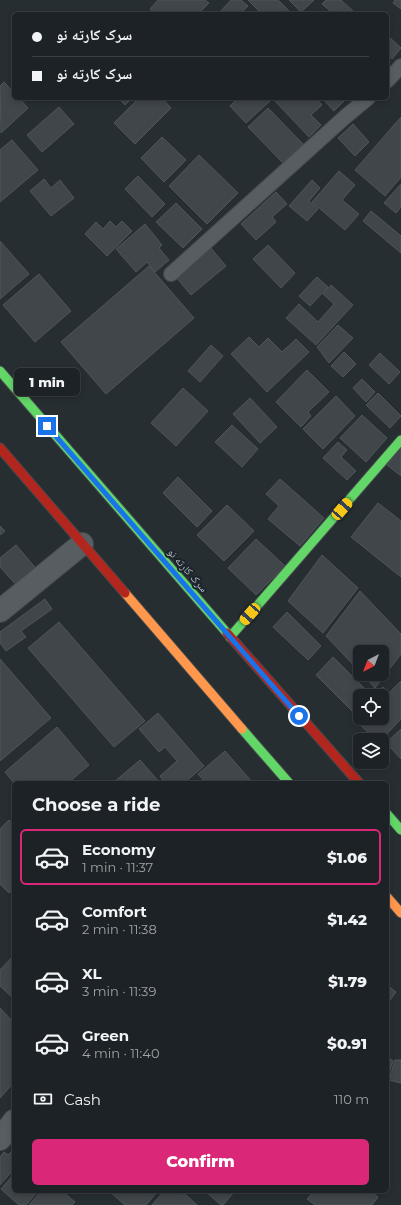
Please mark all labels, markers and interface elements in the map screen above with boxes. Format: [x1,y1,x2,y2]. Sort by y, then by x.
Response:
text: سرک کارته نو [56,25,132,44]
text: سرک کارته نو [56,64,132,83]
callout: 1 min [14,368,80,396]
text: 1 min [29,374,65,390]
route end [38,417,56,435]
car [330,496,354,522]
street label: سرک کارته نو [165,545,211,595]
car [238,601,262,627]
north arrow [353,645,389,681]
map controls [353,645,389,769]
button: locate [353,689,389,725]
route start [290,707,308,725]
button: layers [353,733,389,769]
text: Choose a ride [32,794,160,816]
icon: car [34,839,70,875]
text: Economy [82,840,155,859]
text: $1.06 [327,848,367,867]
text: 1 min · 11:37 [82,859,153,875]
icon: car [34,901,70,937]
text: Comfort [82,902,147,921]
text: $1.42 [328,910,367,929]
text: 2 min · 11:38 [82,921,157,937]
icon: car [34,963,70,999]
text: XL [82,964,101,983]
text: $1.79 [328,972,367,991]
text: 3 min · 11:39 [82,983,156,999]
icon: car [34,1025,70,1061]
text: Green [82,1026,129,1045]
text: $0.91 [327,1034,367,1053]
text: 4 min · 11:40 [82,1045,160,1061]
icon: cash [32,1088,54,1110]
text: Cash [64,1090,101,1109]
text: 110 m [334,1091,369,1107]
button: Confirm [32,1139,369,1185]

